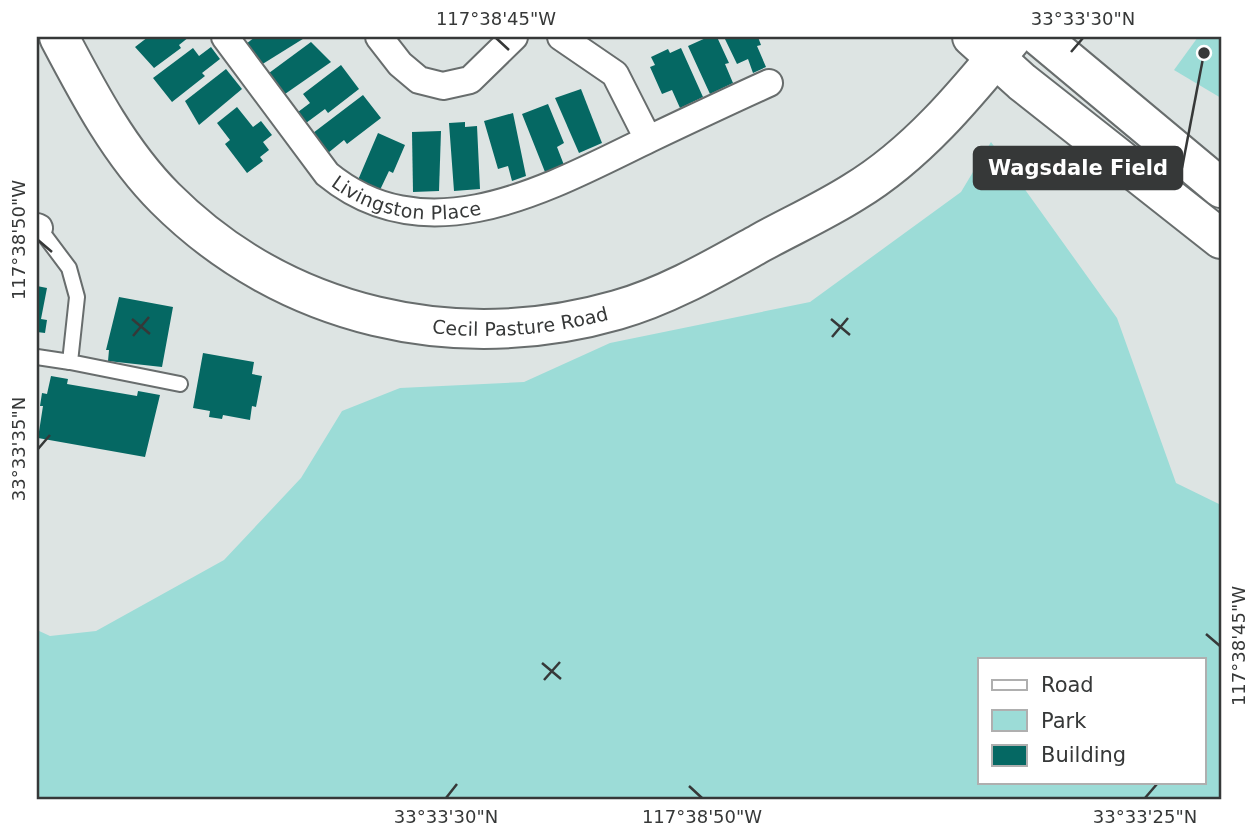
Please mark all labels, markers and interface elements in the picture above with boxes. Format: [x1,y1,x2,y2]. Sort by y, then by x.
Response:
text: 117°38'45"W [436,8,556,29]
text: 33°33'30"N [1031,8,1135,29]
callout: Wagsdale Field [974,147,1182,189]
text: Wagsdale Field [988,156,1168,180]
street label: Livingston Place [328,171,483,224]
text: 117°38'50"W [8,180,29,300]
street label: Cecil Pasture Road [431,302,610,340]
text: 33°33'35"N [8,397,29,501]
text: 117°38'45"W [1228,586,1249,706]
legend [978,658,1206,784]
text: Road [1041,673,1094,697]
text: Park [1041,709,1087,733]
text: Building [1041,743,1126,767]
text: 33°33'30"N [394,806,498,827]
text: 117°38'50"W [642,806,762,827]
text: 33°33'25"N [1093,806,1197,827]

